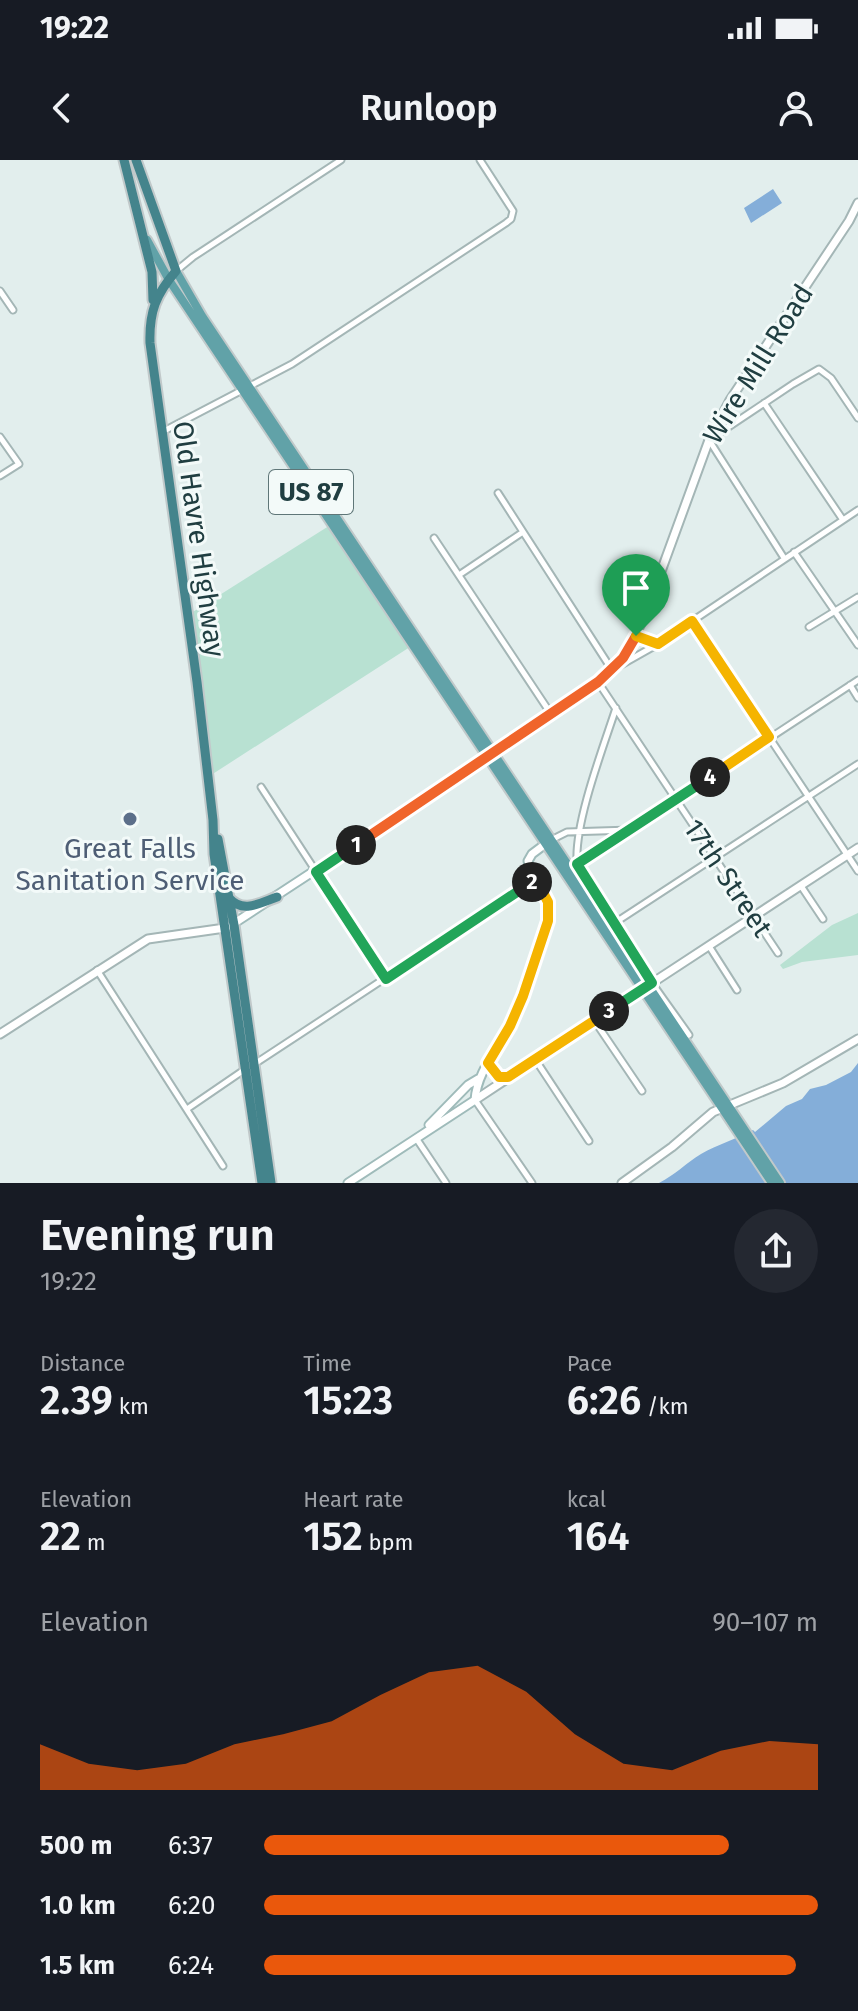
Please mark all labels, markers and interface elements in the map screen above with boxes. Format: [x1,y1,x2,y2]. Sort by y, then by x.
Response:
text: 19:22 [40,10,109,46]
icon: back [40,86,84,130]
text: Runloop [360,86,498,130]
icon: person [774,86,818,130]
street label: Wire Mill Road [696,278,820,450]
street label: Old Havre Highway [166,419,232,659]
road number: US 87 [269,470,353,514]
pin [602,554,670,636]
icon: arrive [614,566,658,610]
pin: 4 [690,757,730,797]
text: 4 [704,763,716,790]
marker: Great Falls Sanitation Service [121,810,139,828]
street label: 17th Street [677,813,780,944]
pin: 1 [336,825,376,865]
text: 1 [351,831,361,858]
place label: Great Falls Sanitation Service [15,832,245,897]
pin: 2 [512,862,552,902]
text: 2 [526,868,538,895]
pin: 3 [589,991,629,1031]
text: 3 [603,997,615,1024]
text: Evening run [40,1209,275,1262]
button: share [734,1209,818,1293]
text: 19:22 [40,1266,97,1297]
text: Distance [40,1350,125,1377]
text: Time [303,1350,352,1377]
text: Pace [567,1350,612,1377]
text: 2.39 [40,1377,113,1425]
text: 15:23 [303,1377,393,1425]
text: 6:26 [567,1377,641,1425]
text: km [113,1393,149,1420]
text: /km [641,1393,689,1420]
text: Elevation [40,1486,132,1513]
text: Heart rate [303,1486,404,1513]
text: kcal [567,1486,606,1513]
text: 22 [40,1513,81,1561]
text: 152 [303,1513,363,1561]
text: 164 [567,1513,629,1561]
text: m [81,1529,106,1556]
text: bpm [363,1529,413,1556]
text: Elevation [40,1607,149,1638]
text: 90–107 m [712,1607,818,1638]
text: 500 m [40,1830,113,1861]
text: 6:37 [168,1830,213,1861]
text: 1.0 km [40,1890,116,1921]
text: 6:20 [168,1890,215,1921]
text: 1.5 km [40,1950,115,1981]
text: 6:24 [168,1950,214,1981]

